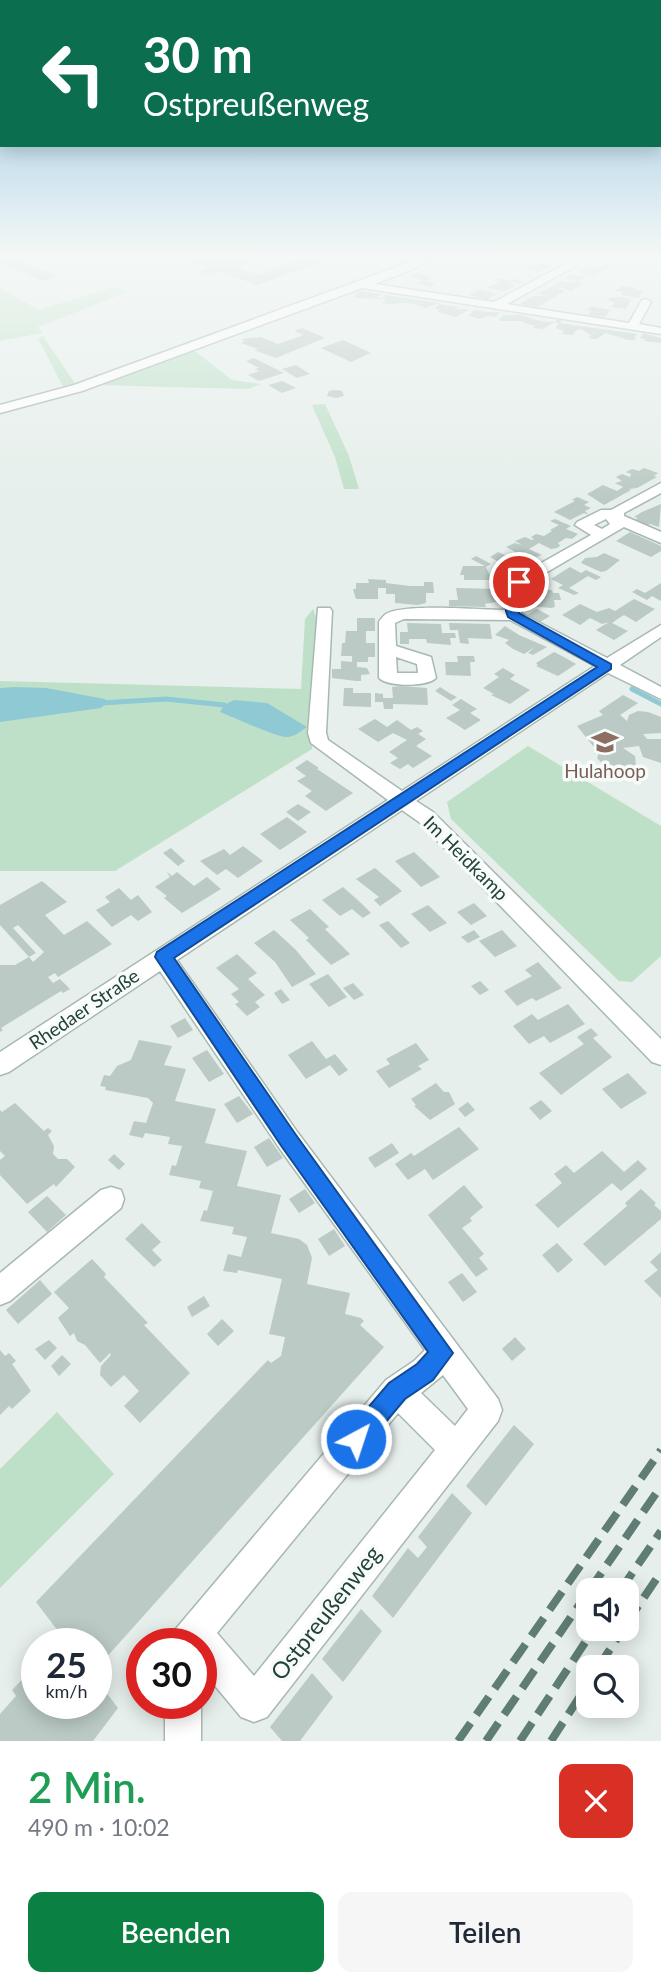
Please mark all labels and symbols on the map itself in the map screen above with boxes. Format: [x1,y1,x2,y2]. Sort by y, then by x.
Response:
pin [489,552,549,612]
school or university icon: Hulahoop [590,727,620,757]
place label: Hulahoop [564,759,646,782]
street label: Im Heidkamp [419,810,514,905]
street label: Rhedaer Straße [24,963,143,1054]
position arrow [319,1402,393,1476]
street label: Ostpreußenweg [264,1540,386,1685]
speed limit sign: 30 [126,1628,217,1719]

